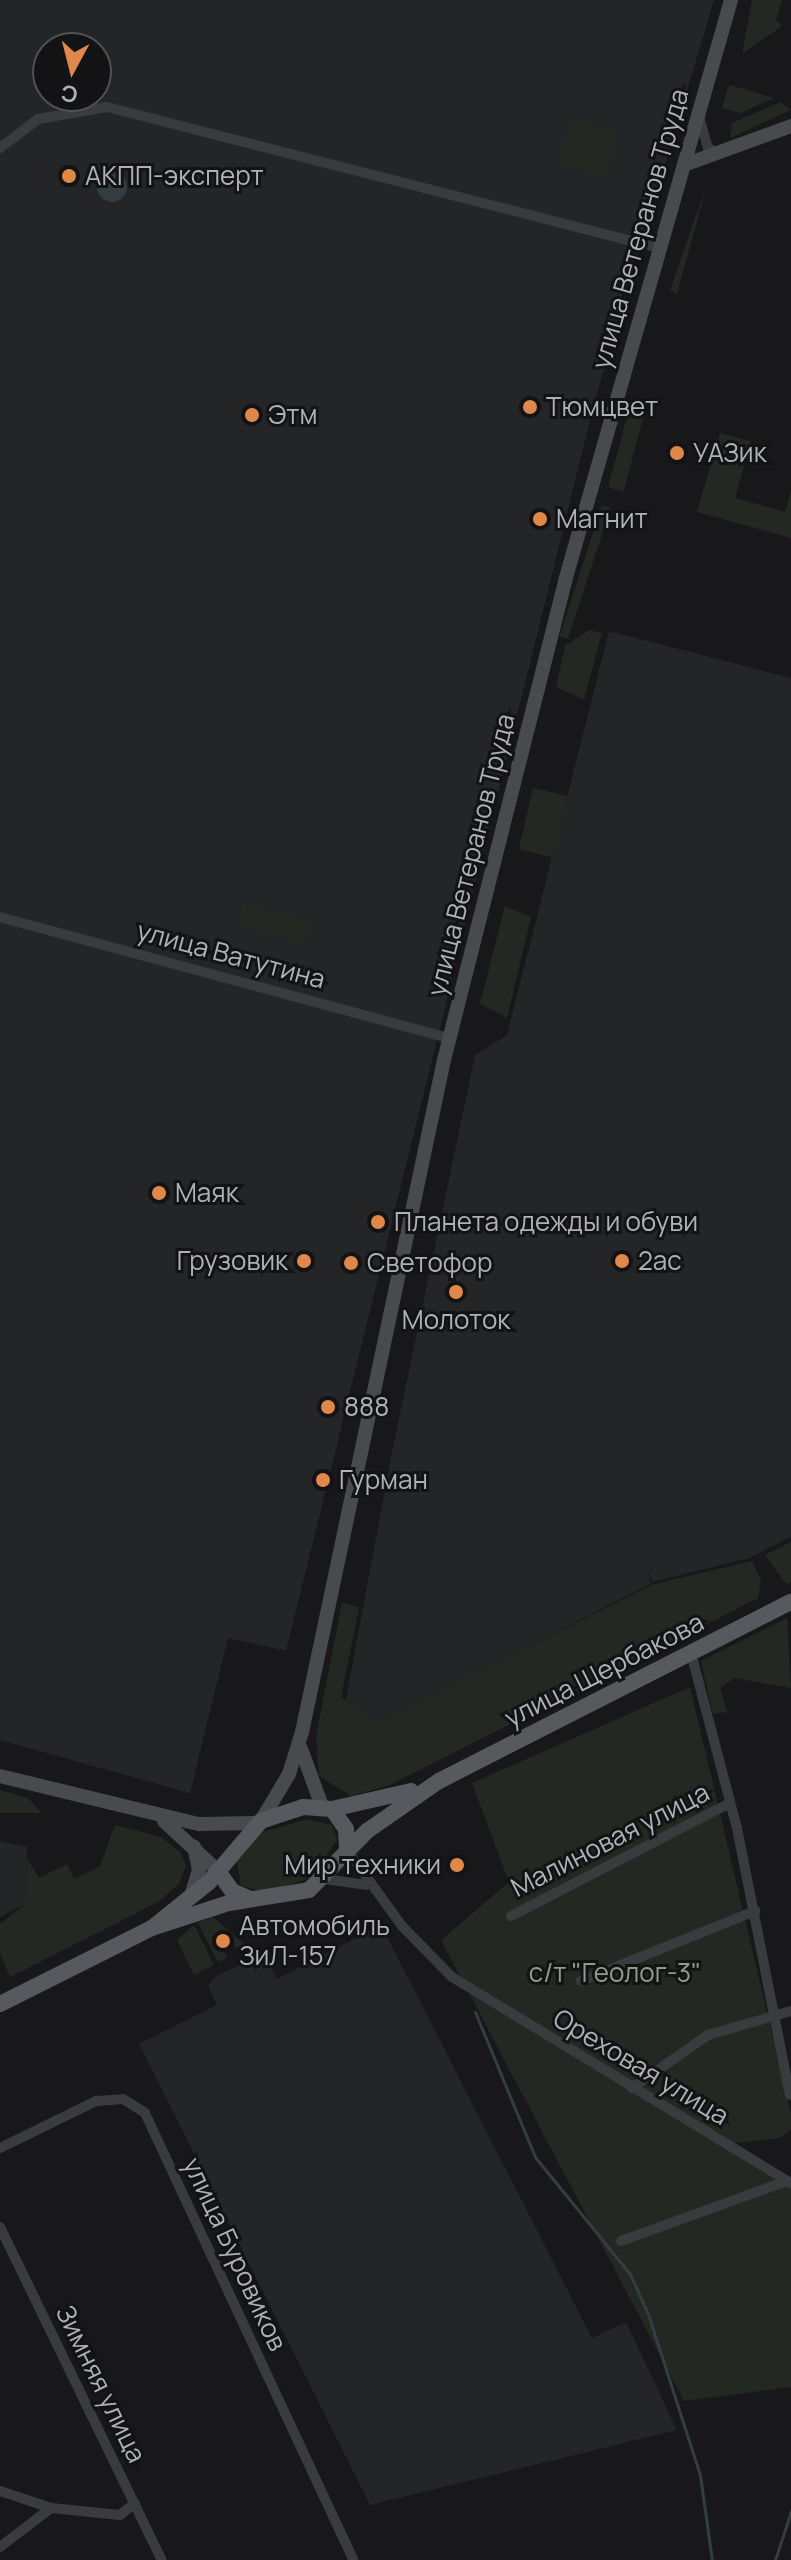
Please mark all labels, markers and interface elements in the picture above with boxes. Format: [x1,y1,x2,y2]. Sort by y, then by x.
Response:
north arrow [32,32,112,112]
text: С [59,78,79,110]
street label: улица Ветеранов Труда [585,85,695,373]
place label: АКПП-эксперт [85,160,264,192]
marker: АКПП-эксперт [60,167,78,185]
place label: Тюмцвет [546,391,658,423]
marker: Тюмцвет [521,398,539,416]
place label: Этм [268,399,317,431]
marker: Этм [243,406,261,424]
place label: УАЗик [693,437,767,469]
marker: УАЗик [668,444,686,462]
place label: Магнит [556,503,648,535]
marker: Магнит [531,510,549,528]
street label: улица Ветеранов Труда [421,711,521,999]
street label: улица Ватутина [134,915,328,995]
place label: Маяк [175,1177,239,1209]
marker: Маяк [150,1184,168,1202]
place label: Планета одежды и обуви [394,1206,698,1238]
marker: Планета одежды и обуви [369,1213,387,1231]
place label: Грузовик [177,1245,288,1277]
place label: 2ас [638,1245,682,1277]
place label: Светофор [367,1247,492,1279]
marker: Грузовик [295,1252,313,1270]
marker: 2ас [613,1252,631,1270]
marker: Светофор [342,1254,360,1272]
marker: Молоток [447,1283,465,1301]
place label: Молоток [402,1304,510,1336]
place label: 888 [344,1391,389,1423]
marker: 888 [319,1398,337,1416]
place label: Гурман [339,1464,428,1496]
marker: Гурман [314,1471,332,1489]
street label: улица Щербакова [499,1606,709,1734]
street label: Малиновая улица [506,1777,714,1903]
place label: Мир техники [284,1849,441,1881]
marker: Мир техники [448,1856,466,1874]
place label: Автомобиль ЗиЛ-157 [239,1910,390,1972]
marker: Автомобиль ЗиЛ-157 [214,1932,232,1950]
park label: с/т "Геолог-3" [529,1957,701,1989]
street label: Ореховая улица [548,2002,734,2132]
street label: улица Буровиков [177,2152,293,2356]
street label: Зимняя улица [49,2300,153,2468]

